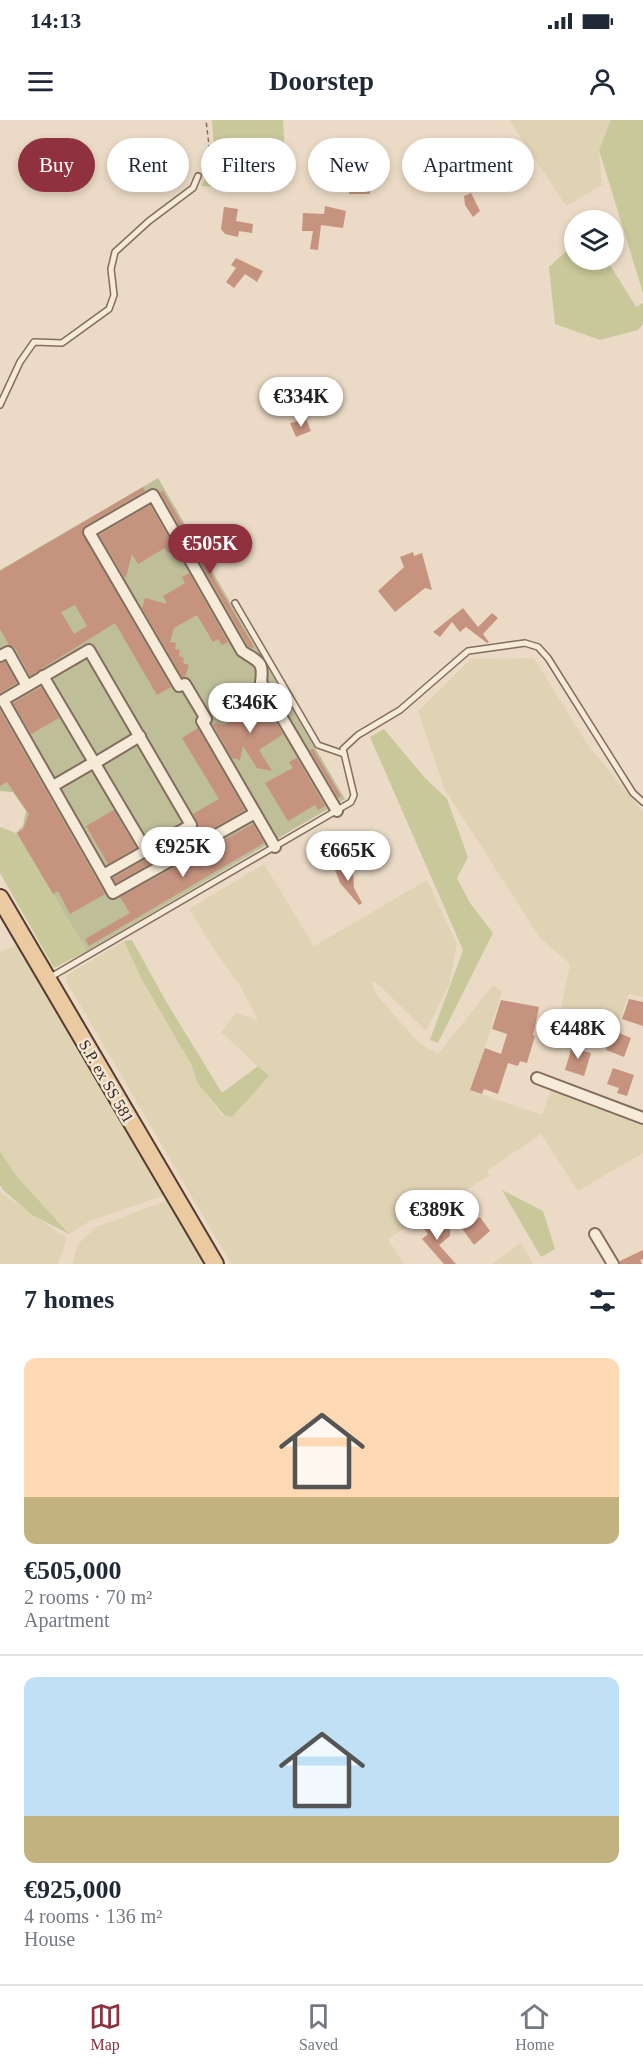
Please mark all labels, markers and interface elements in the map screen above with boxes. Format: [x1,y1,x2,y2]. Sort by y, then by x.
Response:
text: 14:13 [30,8,81,33]
icon: menu [24,65,57,98]
icon: person [586,65,619,98]
text: Doorstep [269,66,374,96]
chip: Buy [18,138,95,192]
chip: Rent [107,138,189,192]
chip: Filters [201,138,296,192]
chip: New [308,138,390,192]
chip: Apartment [402,138,534,192]
map controls [564,210,624,270]
button: layers [564,210,624,270]
pin: €334K [259,377,343,428]
text: €334K [273,385,329,407]
pin: €505K [168,524,252,575]
text: €505K [182,532,238,554]
pin: €346K [208,683,292,734]
text: €346K [222,691,278,713]
pin: €925K [141,827,225,878]
pin: €665K [306,831,390,882]
text: €925K [155,835,211,857]
text: €665K [320,839,376,861]
pin: €448K [536,1009,620,1060]
text: €448K [550,1017,606,1039]
street label: S.P. ex SS 581 [76,1037,137,1126]
pin: €389K [395,1190,479,1241]
text: €389K [409,1198,465,1220]
icon: filters [586,1284,619,1317]
text: 7 homes [24,1285,114,1314]
icon: home [268,1397,376,1505]
text: €505,000 [24,1556,122,1585]
text: 2 rooms · 70 m² [24,1586,152,1608]
text: Apartment [24,1609,110,1631]
icon: home [268,1716,376,1824]
text: €925,000 [24,1875,122,1904]
text: 4 rooms · 136 m² [24,1905,162,1927]
text: House [24,1928,75,1950]
tab: Map [89,2000,122,2054]
tab: Saved [299,2000,338,2054]
tab: Home [515,2000,554,2054]

